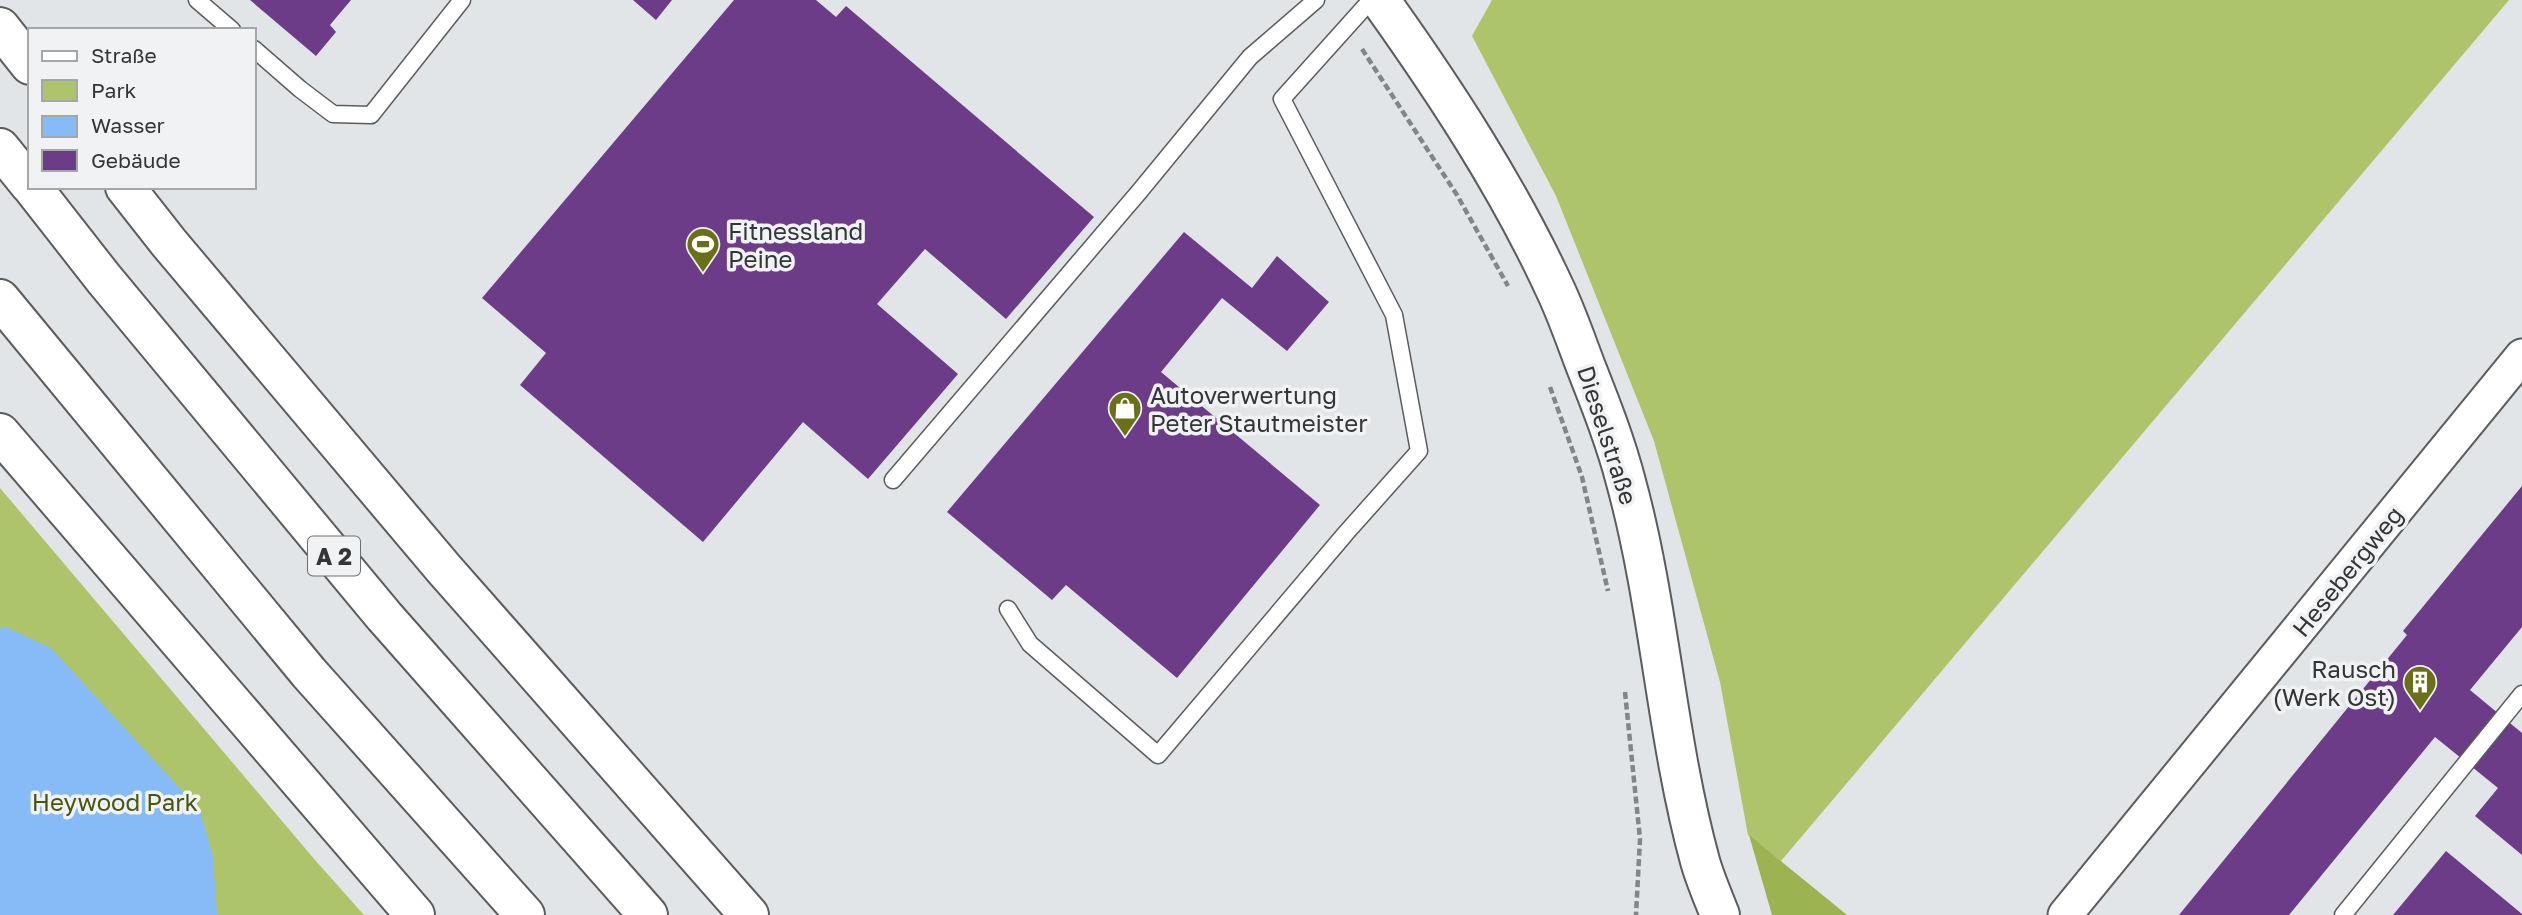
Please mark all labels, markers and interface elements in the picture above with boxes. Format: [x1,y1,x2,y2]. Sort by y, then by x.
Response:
legend [28,28,256,189]
text: Straße [91,42,157,68]
text: Park [91,77,137,103]
text: Wasser [91,112,165,138]
text: Gebäude [91,147,181,173]
place label: Fitnessland Peine [728,216,863,273]
sports icon: Fitnessland Peine [684,225,722,274]
street label: Dieselstraße [1572,362,1644,508]
place label: Autoverwertung Peter Stautmeister [1150,380,1368,437]
shop icon: Autoverwertung Peter Stautmeister [1106,389,1144,438]
street label: Hesebergweg [2286,500,2408,642]
road number: A 2 [308,536,360,576]
place label: Rausch (Werk Ost) [2273,654,2396,711]
building icon: Rausch (Werk Ost) [2401,663,2439,712]
park label: Heywood Park [32,787,198,816]

